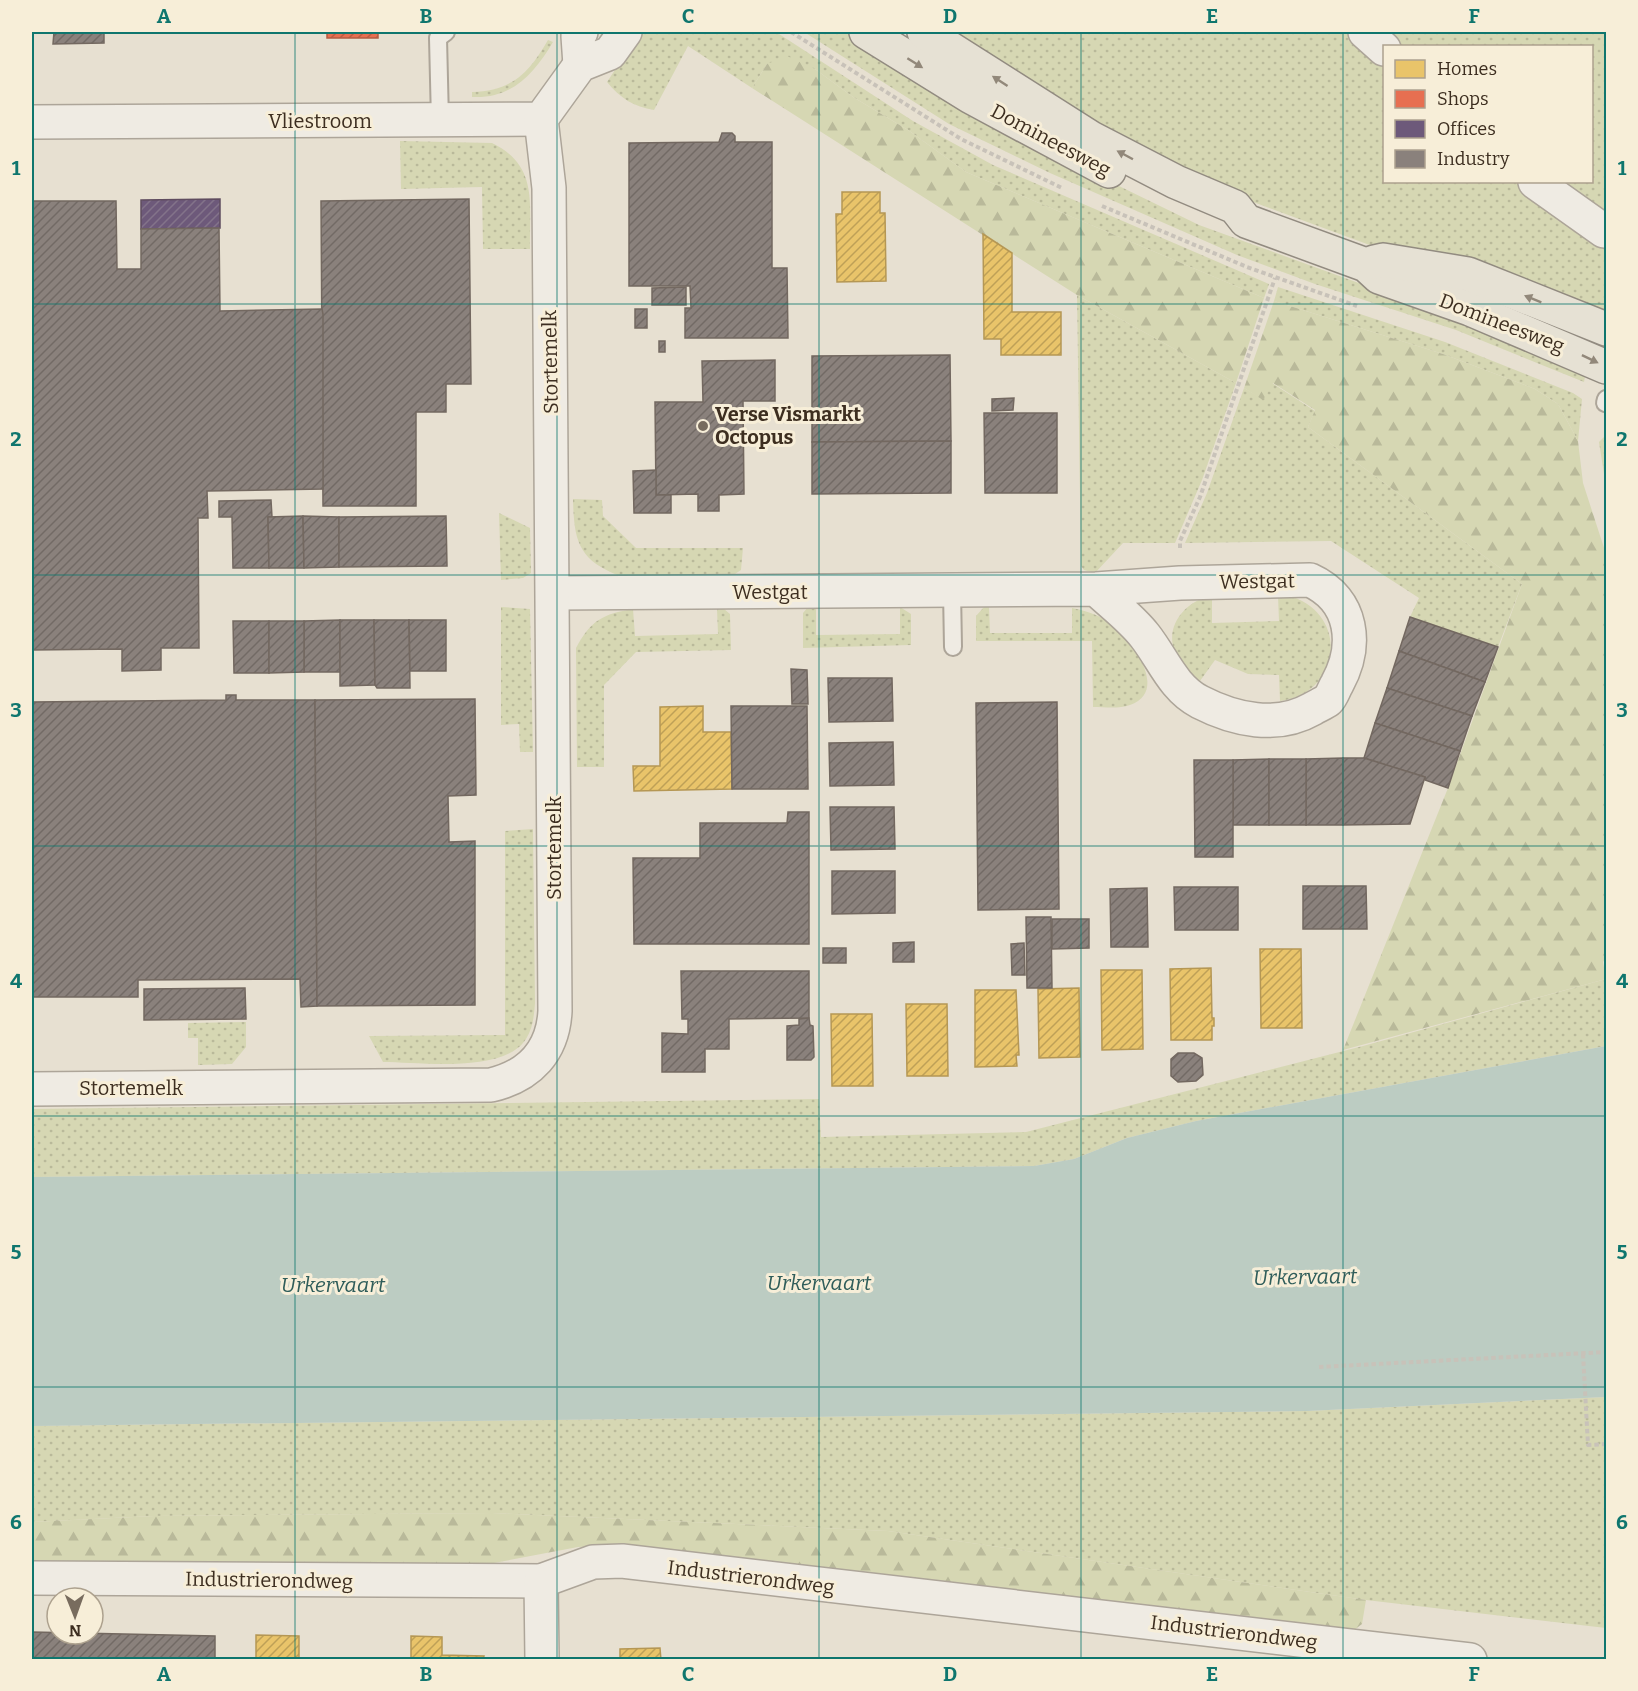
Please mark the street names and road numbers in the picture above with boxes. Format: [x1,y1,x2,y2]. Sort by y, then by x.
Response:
street label: Domineesweg [987,98,1115,182]
street label: Vliestroom [268,109,372,133]
street label: Domineesweg [1436,288,1568,358]
street label: Stortemelk [537,309,563,414]
street label: Westgat [1219,568,1295,594]
street label: Westgat [732,580,808,604]
street label: Stortemelk [542,795,566,900]
street label: Stortemelk [79,1076,184,1100]
street label: Industrierondweg [666,1555,836,1599]
street label: Industrierondweg [185,1567,353,1593]
street label: Industrierondweg [1149,1610,1319,1654]

